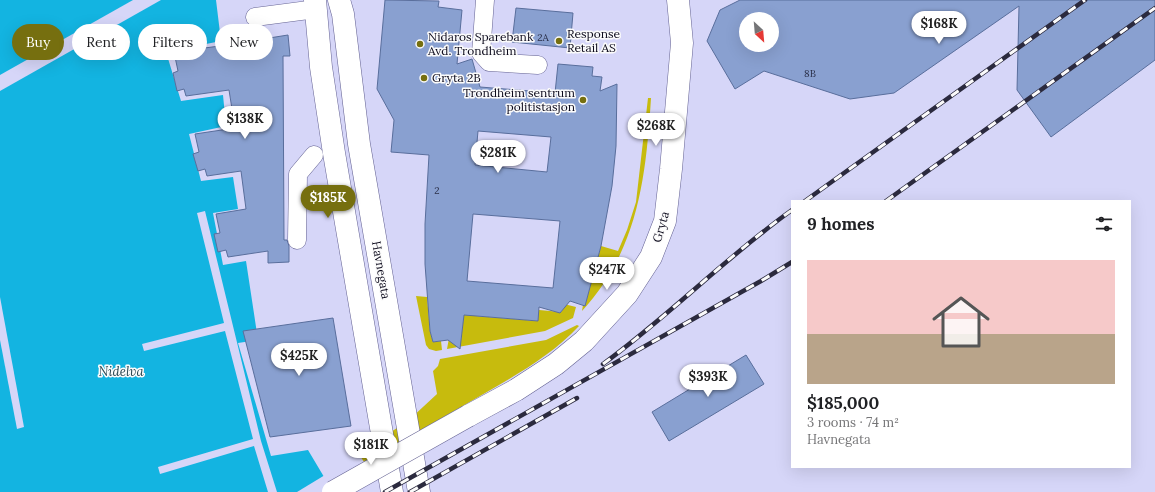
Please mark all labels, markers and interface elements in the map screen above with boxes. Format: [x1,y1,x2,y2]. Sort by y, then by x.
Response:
pin: $168K [911,11,967,45]
north arrow [739,12,779,52]
map controls [739,12,779,52]
text: $168K [920,15,958,32]
chip: Buy [12,24,64,60]
chip: Rent [72,24,130,60]
chip: Filters [138,24,207,60]
chip: New [215,24,273,60]
place label: Response Retail AS [567,26,621,55]
place label: Nidaros Sparebank Avd. Trondheim [427,29,534,58]
house number: 2A [537,31,550,44]
marker: Response Retail AS [554,36,564,46]
marker: Nidaros Sparebank Avd. Trondheim [415,39,425,49]
house number: 8B [804,67,816,80]
place label: Gryta 2B [432,70,481,85]
marker: Gryta 2B [419,73,429,83]
place label: Trondheim sentrum politistasjon [463,85,575,114]
marker: Trondheim sentrum politistasjon [578,95,588,105]
pin: $138K [217,106,273,140]
text: $138K [227,110,263,127]
pin: $268K [628,113,684,147]
text: $268K [637,117,675,134]
pin: $281K [470,140,526,174]
text: $281K [480,144,516,161]
house number: 2 [434,184,440,197]
pin: $185K [300,185,356,219]
text: $185K [310,189,346,206]
street label: Gryta [649,210,672,244]
text: 9 homes [807,213,874,235]
icon: filters [1093,213,1115,235]
street label: Havnegata [369,240,394,300]
pin: $247K [579,257,635,291]
text: $247K [588,261,626,278]
icon: home [925,286,997,358]
pin: $425K [271,343,327,377]
text: $425K [280,347,318,364]
water label: Nidelva [98,363,144,380]
pin: $393K [680,364,736,398]
text: $393K [689,368,727,385]
text: $185,000 [807,392,879,414]
text: 3 rooms · 74 m² [807,414,899,431]
text: Havnegata [807,431,871,448]
pin: $181K [343,432,399,466]
text: $181K [354,436,388,453]

